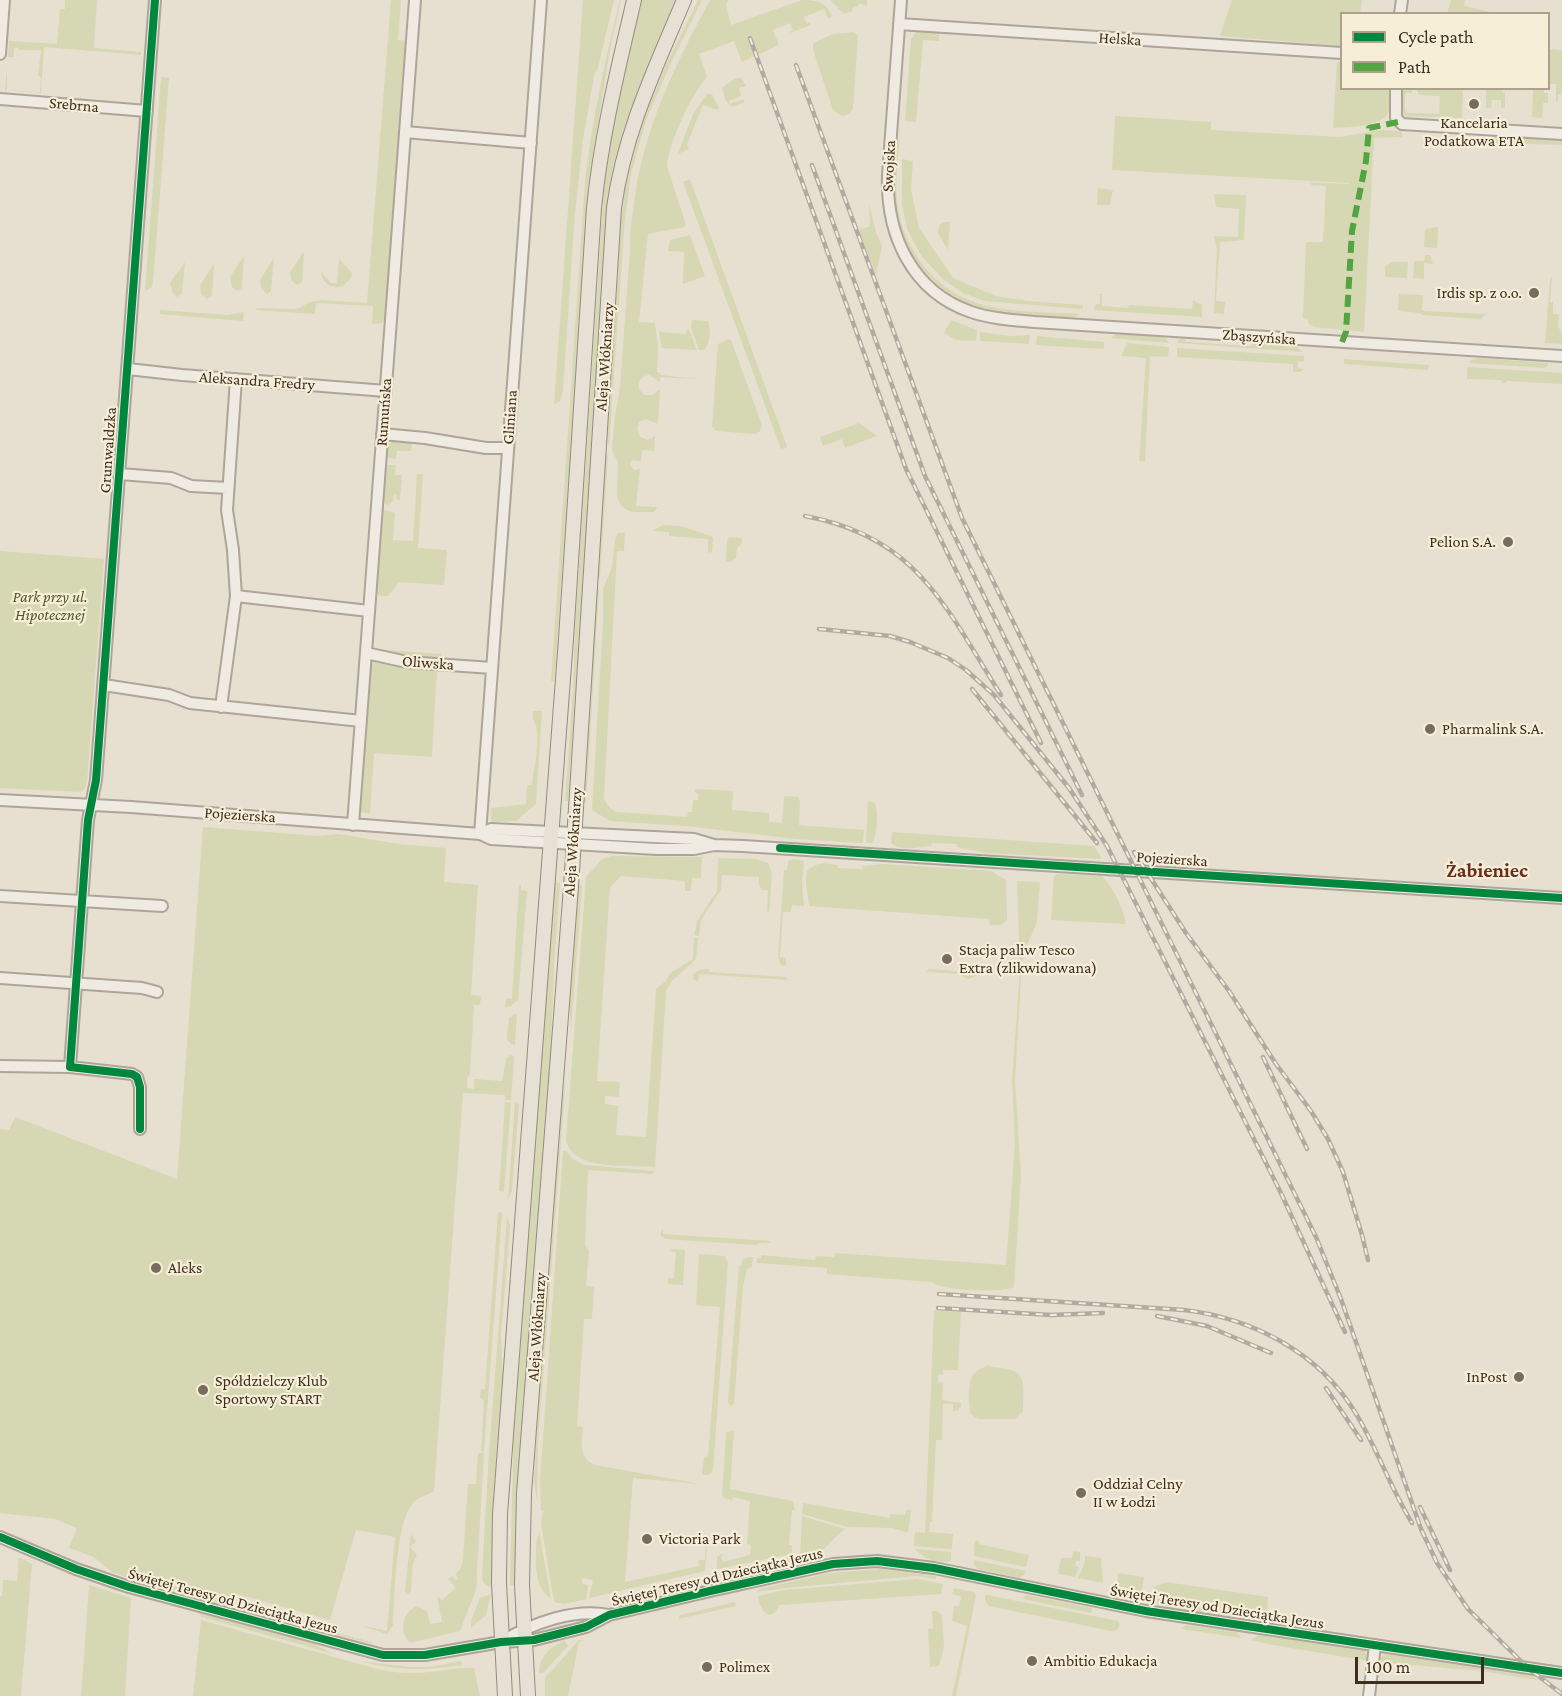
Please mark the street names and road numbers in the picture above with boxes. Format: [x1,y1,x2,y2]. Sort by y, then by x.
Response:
street label: Helska [1098,28,1142,50]
street label: Srebrna [48,93,100,117]
street label: Swojska [878,140,900,192]
street label: Aleja Włókniarzy [592,302,618,412]
street label: Zbąszyńska [1221,325,1297,349]
street label: Aleksandra Fredry [198,367,316,395]
street label: Rumuńska [372,377,396,447]
street label: Gliniana [499,389,521,445]
street label: Grunwaldzka [95,406,121,494]
street label: Oliwska [401,652,455,674]
street label: Aleja Włókniarzy [560,787,586,897]
street label: Pojezierska [204,803,276,827]
street label: Pojezierska [1136,847,1208,871]
street label: Aleja Włókniarzy [524,1272,550,1382]
street label: Świętej Teresy od Dzieciątka Jezus [609,1543,825,1611]
street label: Świętej Teresy od Dzieciątka Jezus [126,1564,340,1638]
street label: Świętej Teresy od Dzieciątka Jezus [1109,1581,1325,1633]

